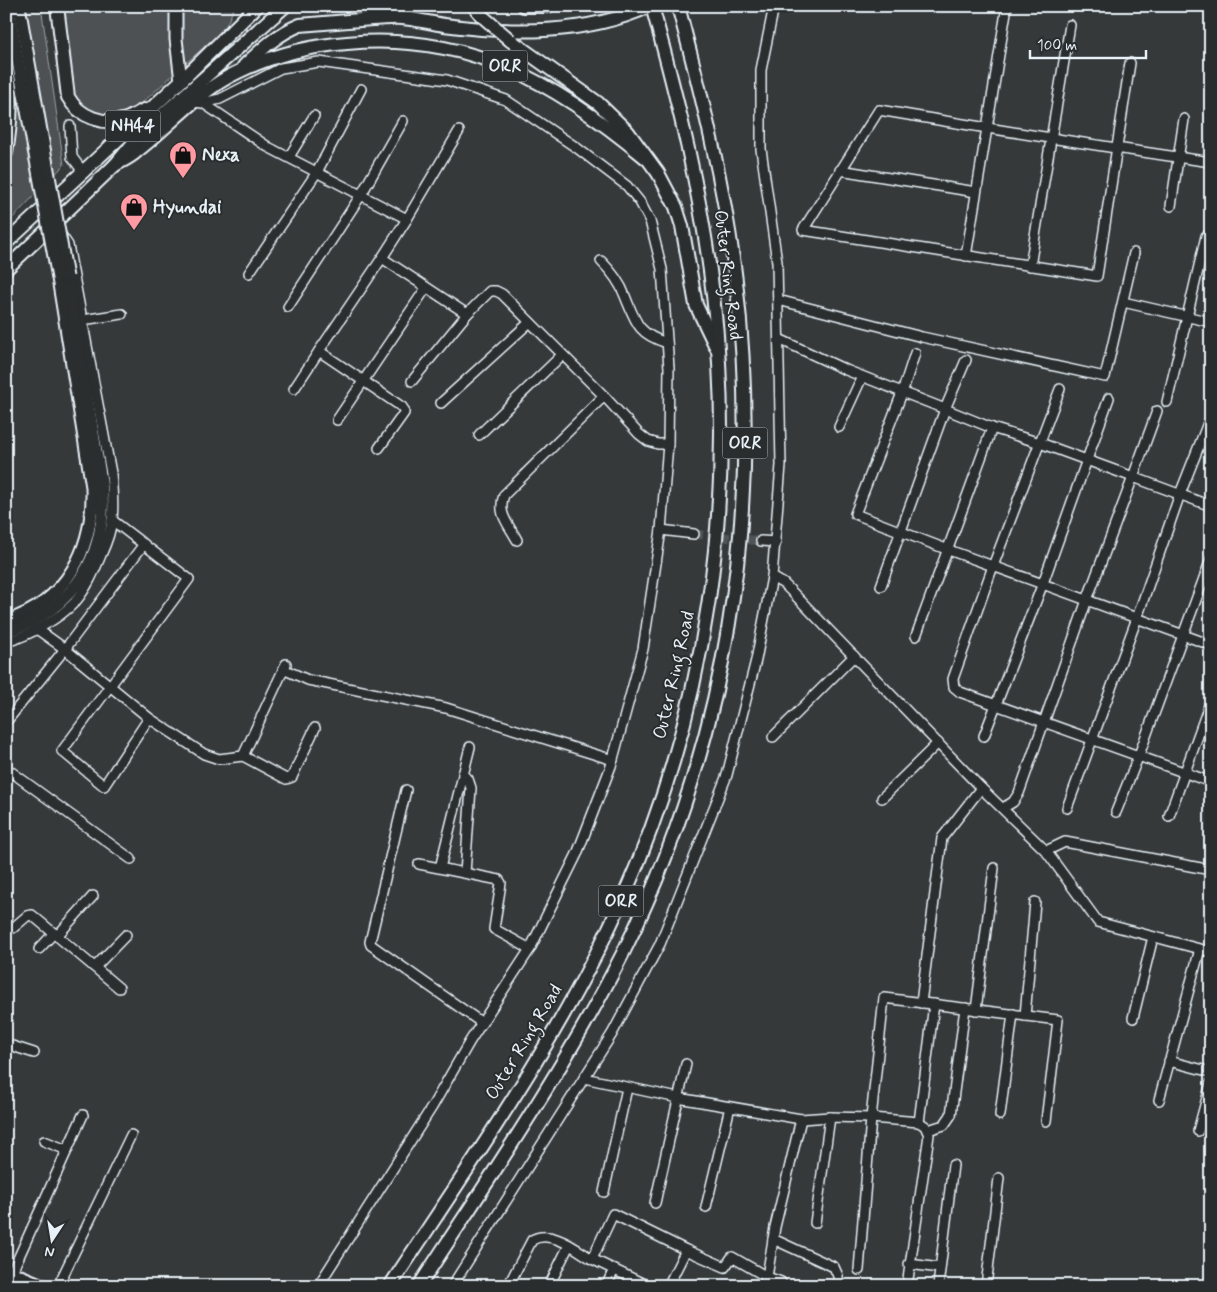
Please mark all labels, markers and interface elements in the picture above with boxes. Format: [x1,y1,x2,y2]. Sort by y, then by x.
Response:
scale bar [1030,28,1146,60]
text: 100 m [1037,36,1077,56]
road number: ORR [482,50,528,82]
road number: NH44 [106,110,160,142]
shop icon: Nexa [168,140,198,179]
place label: Nexa [202,143,240,168]
shop icon: Hyundai [119,192,149,231]
place label: Hyundai [153,195,221,220]
street label: Outer Ring Road [705,209,748,342]
road number: ORR [722,428,768,458]
street label: Outer Ring Road [647,608,704,742]
road number: ORR [598,886,644,916]
street label: Outer Ring Road [480,979,571,1106]
north arrow [28,1214,78,1264]
text: N [43,1242,56,1262]

